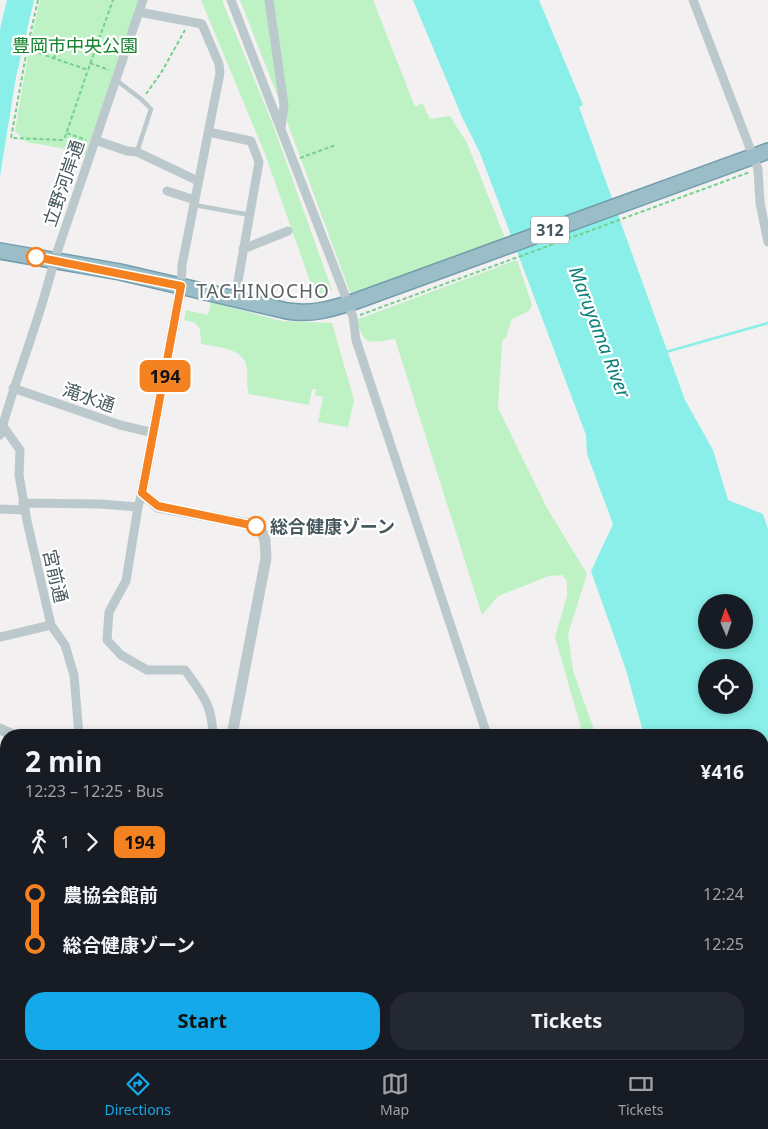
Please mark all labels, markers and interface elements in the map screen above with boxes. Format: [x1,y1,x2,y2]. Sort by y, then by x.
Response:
park label: 豊岡市中央公園 [12,33,138,57]
street label: 立野河岸通 [37,137,89,229]
road number: 312 [531,216,569,244]
unlabelled marker [26,247,46,267]
water label: Maruyama River [563,262,638,403]
district label: TACHINOCHO [196,278,330,304]
line badge: 194 [136,360,194,392]
text: 194 [150,364,180,388]
street label: 滝水通 [60,377,118,417]
place label: 総合健康ゾーン [270,514,395,538]
marker: 総合健康ゾーン [246,516,266,536]
street label: 宮前通 [38,547,74,605]
north arrow [698,594,752,649]
map controls [698,594,753,714]
button: locate [698,659,753,714]
text: 2 min [25,742,102,780]
text: ¥416 [701,759,744,785]
text: 12:23 – 12:25 · Bus [25,780,164,802]
icon: walk [25,828,53,856]
icon: forward [78,828,106,856]
text: 194 [124,830,155,854]
text: 1 [61,831,70,853]
text: 農協会館前 [63,882,158,908]
text: 12:24 [703,883,744,905]
text: 総合健康ゾーン [63,932,195,958]
text: 12:25 [703,933,744,955]
button: Start [25,992,380,1050]
button: Tickets [390,992,744,1050]
tab: Directions [105,1070,171,1119]
tab: Map [380,1070,409,1119]
tab: Tickets [618,1070,663,1119]

